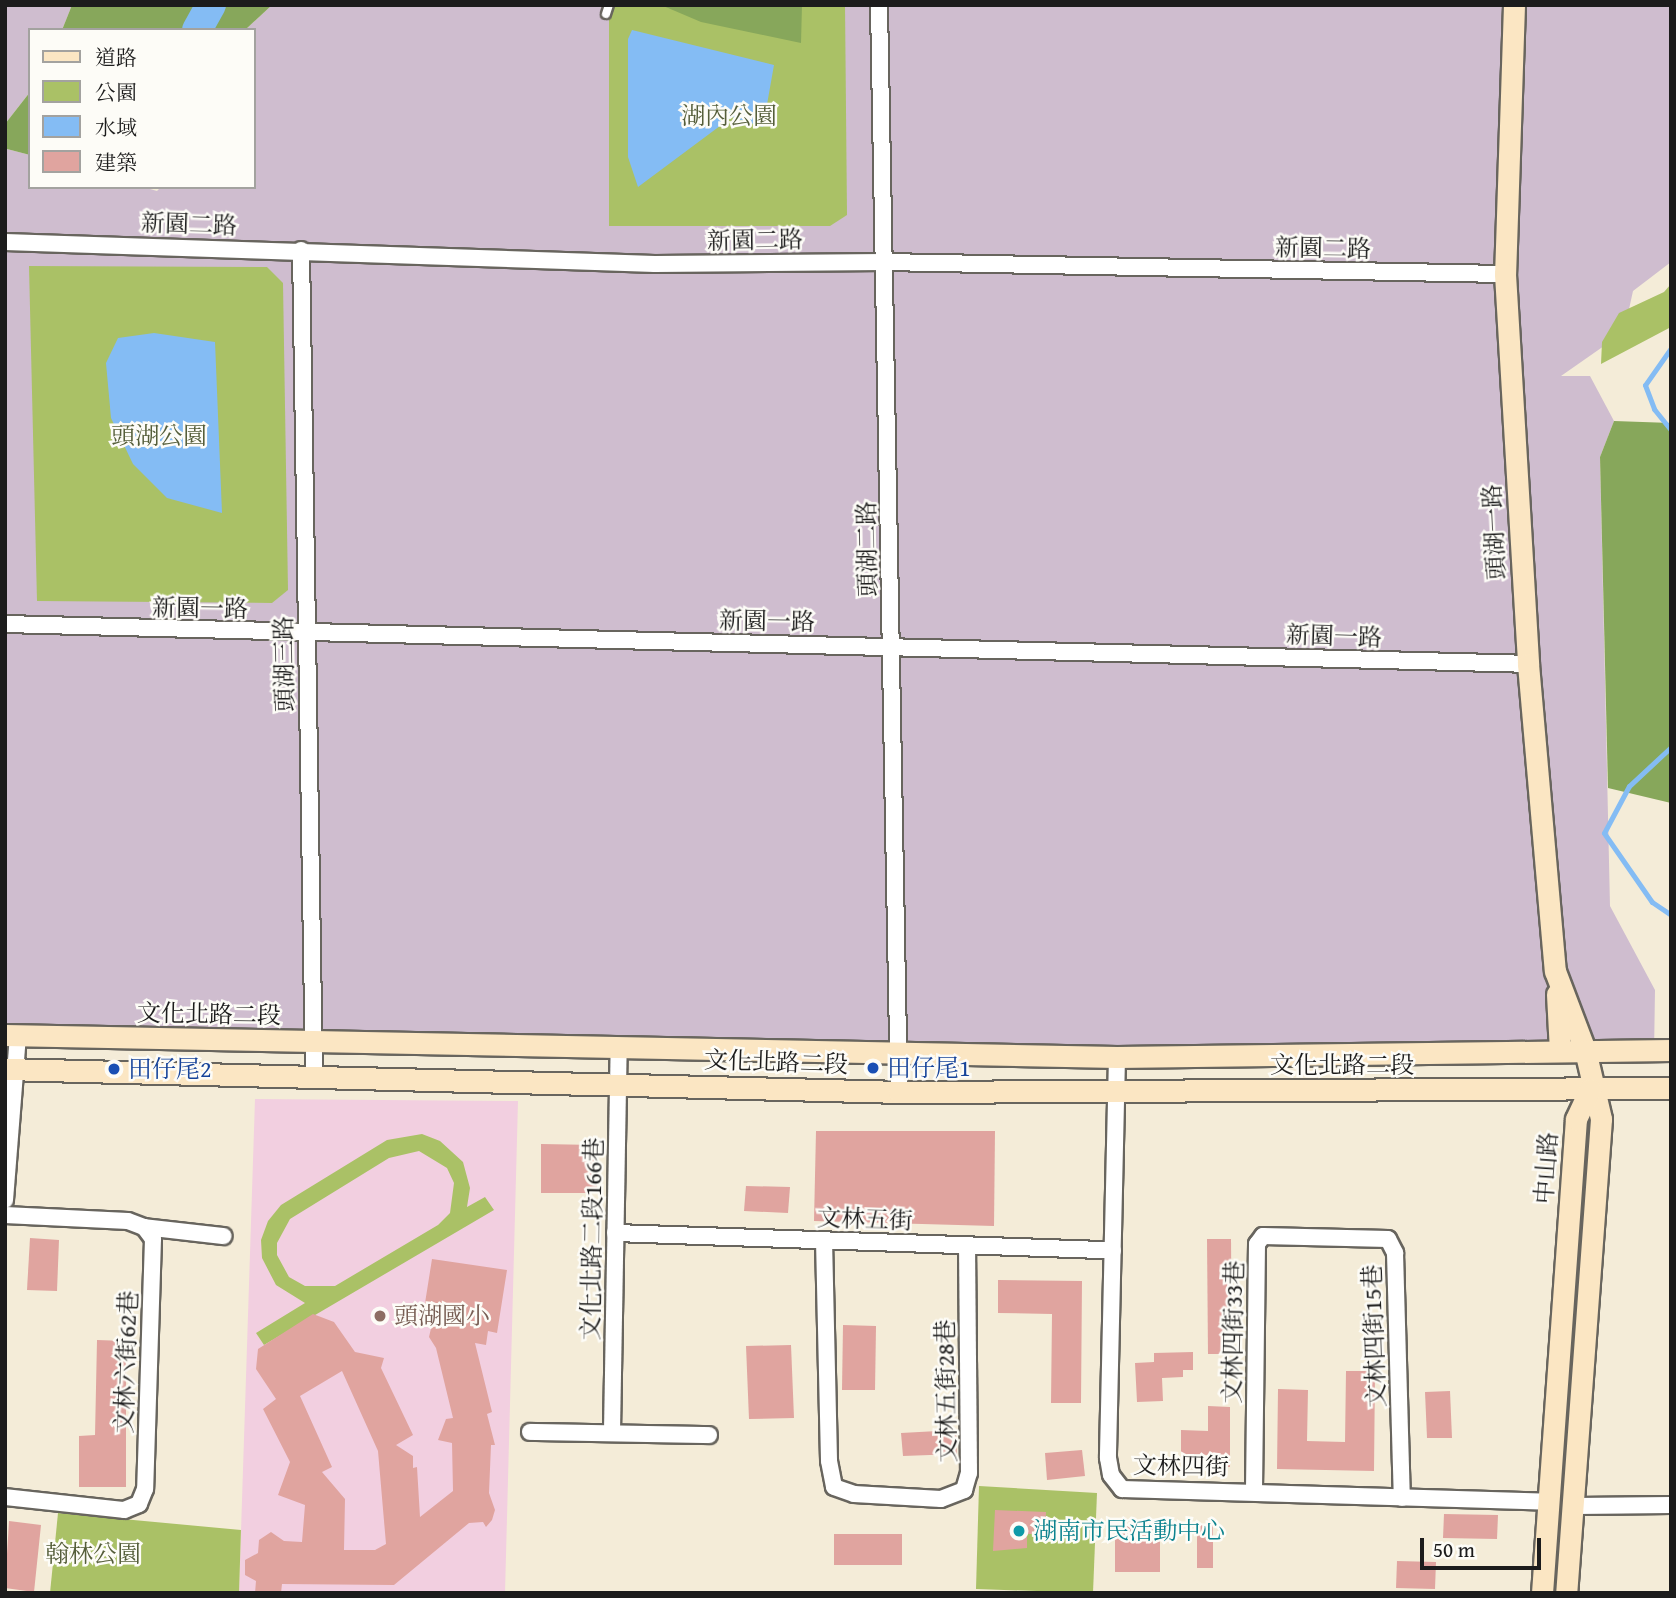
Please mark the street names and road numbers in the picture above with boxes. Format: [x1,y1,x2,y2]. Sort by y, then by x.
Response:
street label: 新園二路 [141,208,237,240]
street label: 新園二路 [707,225,803,255]
street label: 新園二路 [1275,233,1371,263]
street label: 頭湖一路 [1477,483,1511,581]
street label: 頭湖二路 [852,501,882,597]
street label: 新園一路 [152,593,248,623]
street label: 新園一路 [719,606,815,636]
street label: 頭湖三路 [269,616,299,712]
street label: 新園一路 [1286,620,1382,652]
street label: 文化北路二段 [137,998,281,1030]
street label: 文化北路二段 [704,1045,848,1079]
street label: 文化北路二段 [1270,1051,1414,1079]
street label: 中山路 [1529,1131,1563,1205]
street label: 文化北路二段166巷 [576,1137,608,1341]
street label: 文林五街 [817,1203,913,1235]
street label: 文林四街33巷 [1217,1260,1249,1404]
street label: 文林四街15巷 [1357,1264,1391,1408]
street label: 文林六街62巷 [109,1290,143,1434]
street label: 文林五街28巷 [930,1319,962,1463]
street label: 文林四街 [1133,1451,1229,1481]

